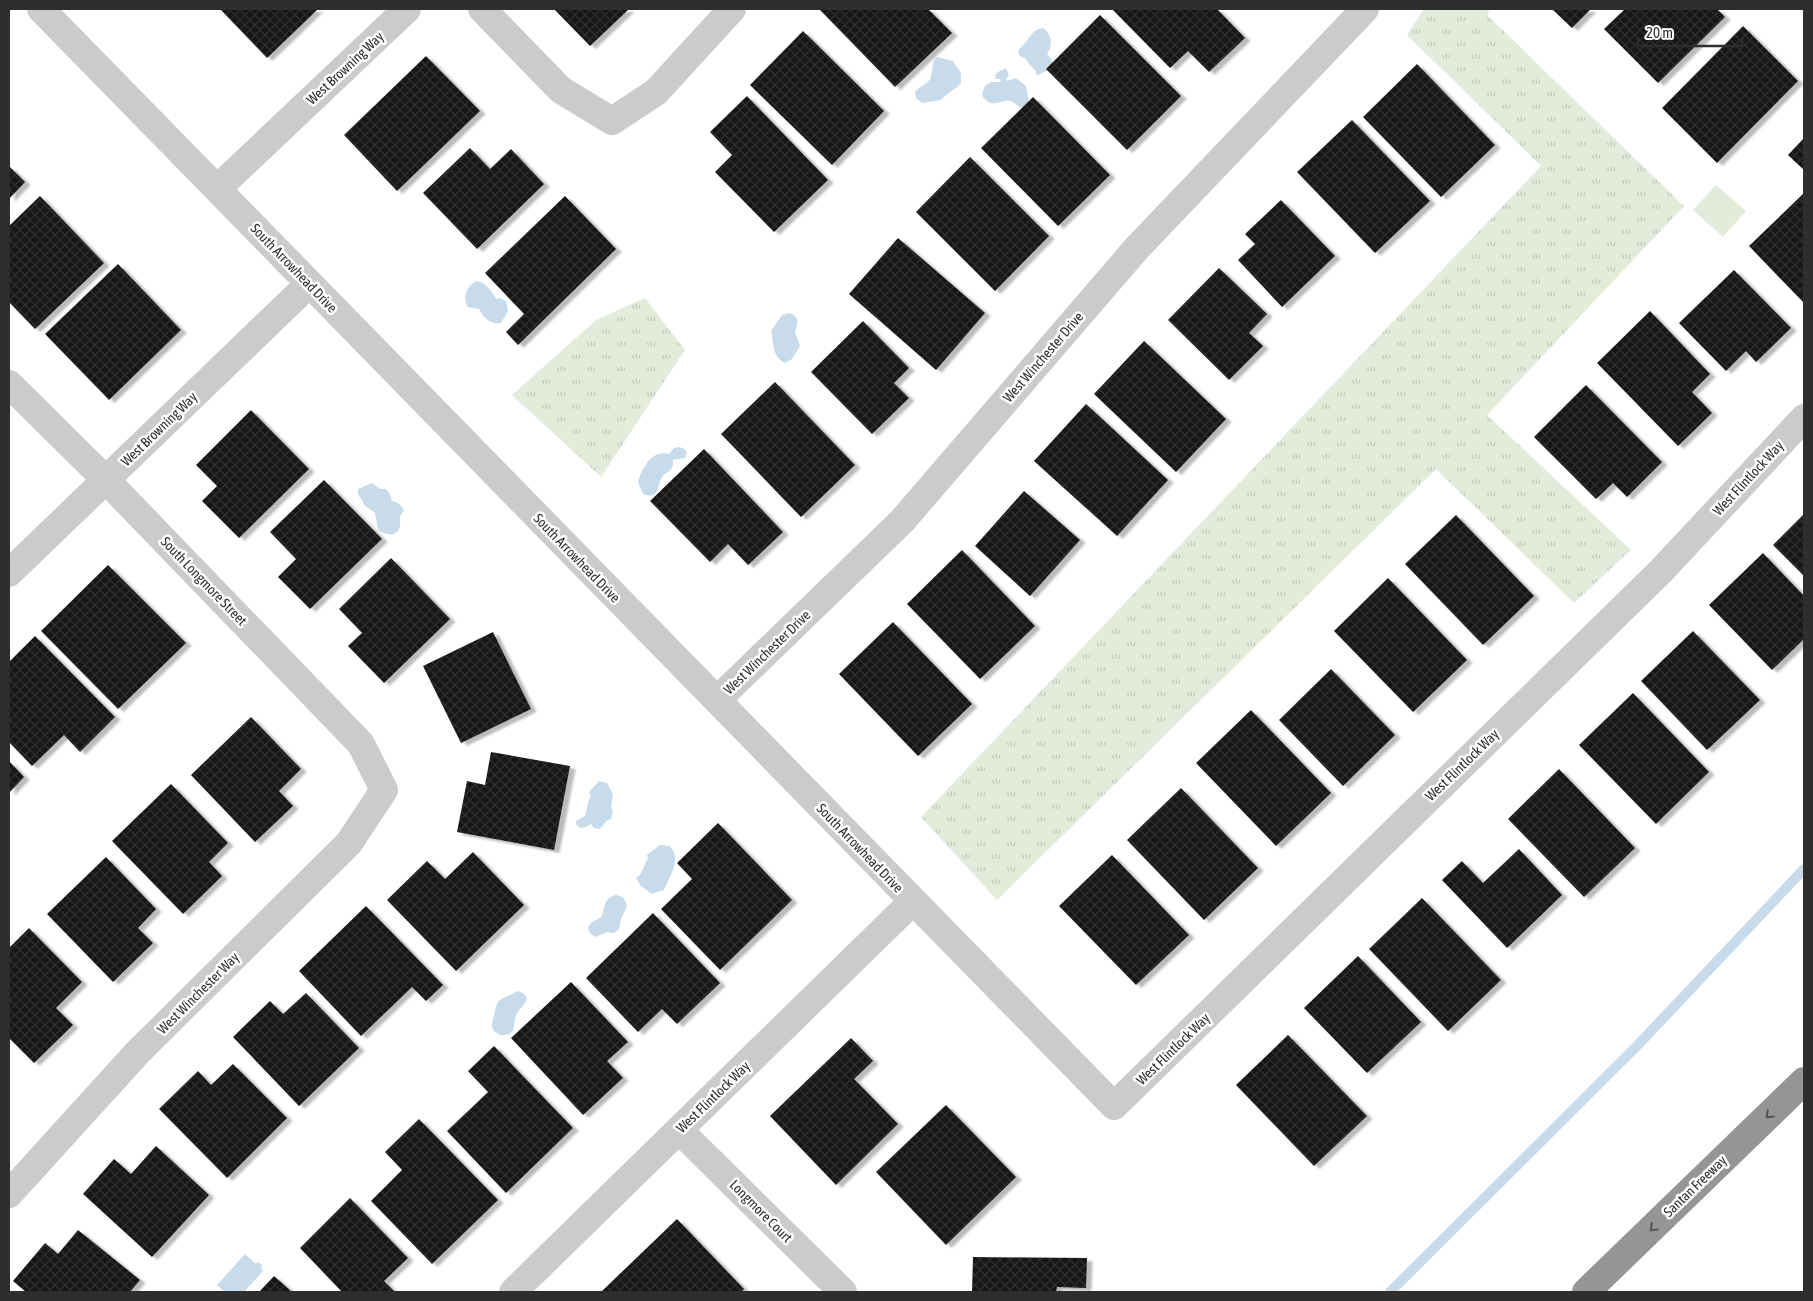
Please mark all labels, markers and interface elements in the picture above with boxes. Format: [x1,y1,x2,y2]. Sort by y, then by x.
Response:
scale bar [1638,15,1742,47]
text: 20 m [1646,24,1673,41]
street label: West Browning Way [303,28,387,108]
street label: South Arrowhead Drive [248,220,340,316]
street label: West Winchester Drive [1000,309,1086,405]
street label: West Browning Way [118,389,200,469]
street label: West Flintlock Way [1709,437,1787,518]
street label: South Arrowhead Drive [531,510,623,606]
street label: South Longmore Street [158,534,250,628]
street label: West Winchester Drive [720,607,814,697]
street label: West Flintlock Way [1422,726,1502,804]
street label: South Arrowhead Drive [814,800,906,896]
street label: West Winchester Way [154,949,242,1037]
street label: West Flintlock Way [1133,1010,1213,1088]
street label: West Flintlock Way [673,1058,753,1136]
one-way arrow [1766,1109,1775,1118]
street label: Santan Freeway [1660,1152,1730,1220]
street label: Longmore Court [727,1177,795,1245]
one-way arrow [1649,1222,1658,1231]

